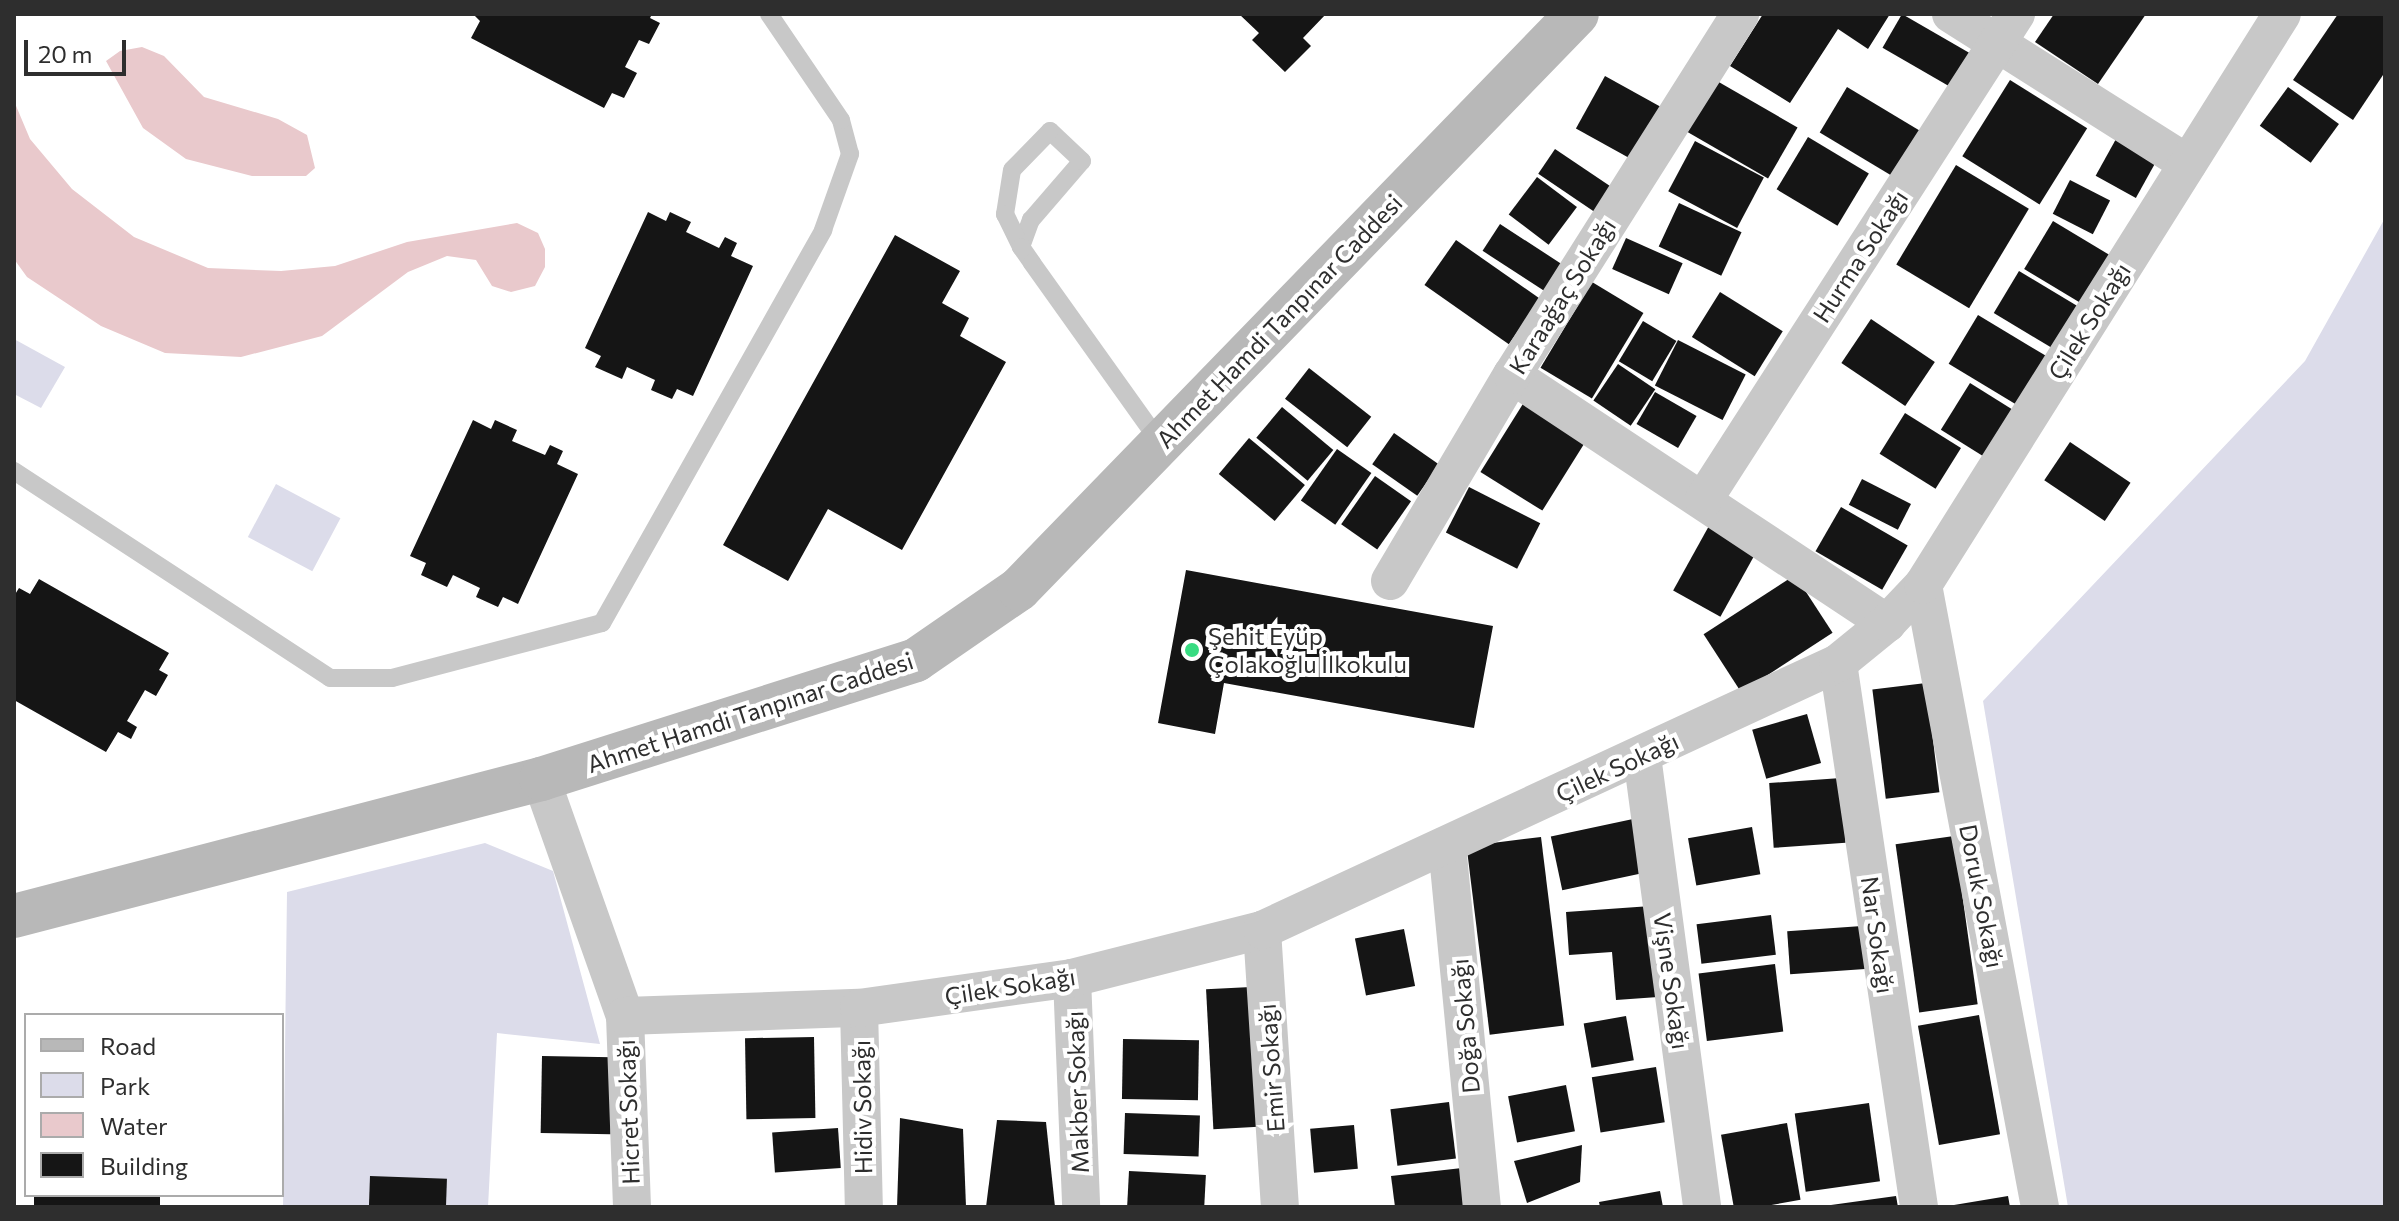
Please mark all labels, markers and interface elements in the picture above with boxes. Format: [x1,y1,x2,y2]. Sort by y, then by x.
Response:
scale bar [28,24,130,74]
text: 20 m [38,39,92,68]
street label: Hurma Sokağı [1806,184,1914,328]
street label: Ahmet Hamdi Tanpınar Caddesi [1150,188,1408,454]
street label: Karaağaç Sokağı [1503,213,1621,379]
street label: Çilek Sokağı [2042,257,2136,385]
place label: Şehit Eyüp Çolakoğlu İlkokulu [1208,622,1407,678]
marker: Şehit Eyüp Çolakoğlu İlkokulu [1183,641,1201,659]
street label: Ahmet Hamdi Tanpınar Caddesi [583,646,917,778]
street label: Çilek Sokağı [1551,726,1683,808]
street label: Doruk Sokağı [1954,822,2010,970]
street label: Nar Sokağı [1856,875,1900,995]
street label: Vişne Sokağı [1648,911,1696,1051]
street label: Doğa Sokağı [1445,957,1485,1095]
street label: Çilek Sokağı [943,961,1077,1011]
street label: Emir Sokağı [1252,1003,1290,1133]
street label: Makber Sokağı [1060,1010,1094,1174]
legend [24,1013,284,1197]
text: Road [100,1031,156,1060]
street label: Hicret Sokağı [611,1039,645,1185]
street label: Hidiv Sokağı [846,1040,878,1174]
text: Park [100,1071,150,1100]
text: Water [100,1111,168,1140]
text: Building [100,1151,188,1180]

